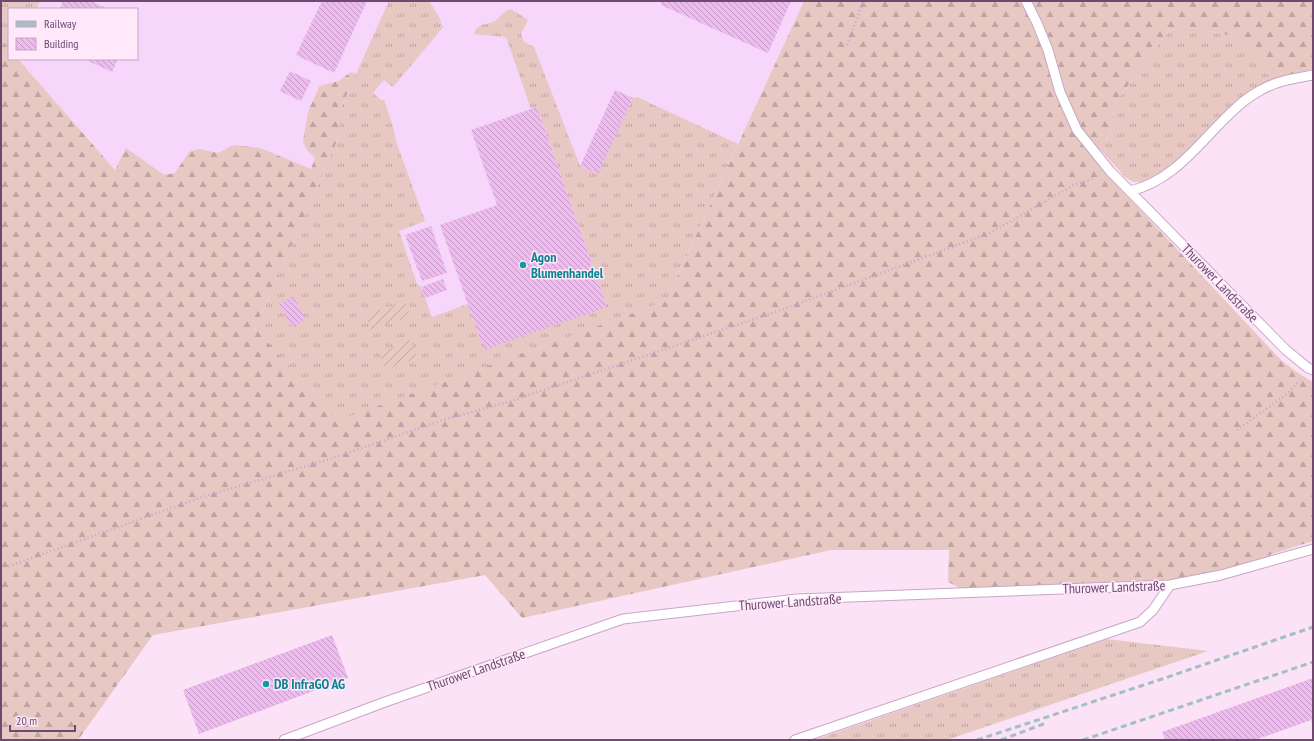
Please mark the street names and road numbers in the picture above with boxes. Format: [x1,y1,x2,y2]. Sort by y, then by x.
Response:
street label: Thurower Landstraße [1178,240,1262,326]
street label: Thurower Landstraße [1062,576,1166,598]
street label: Thurower Landstraße [738,589,842,615]
street label: Thurower Landstraße [424,645,528,695]

